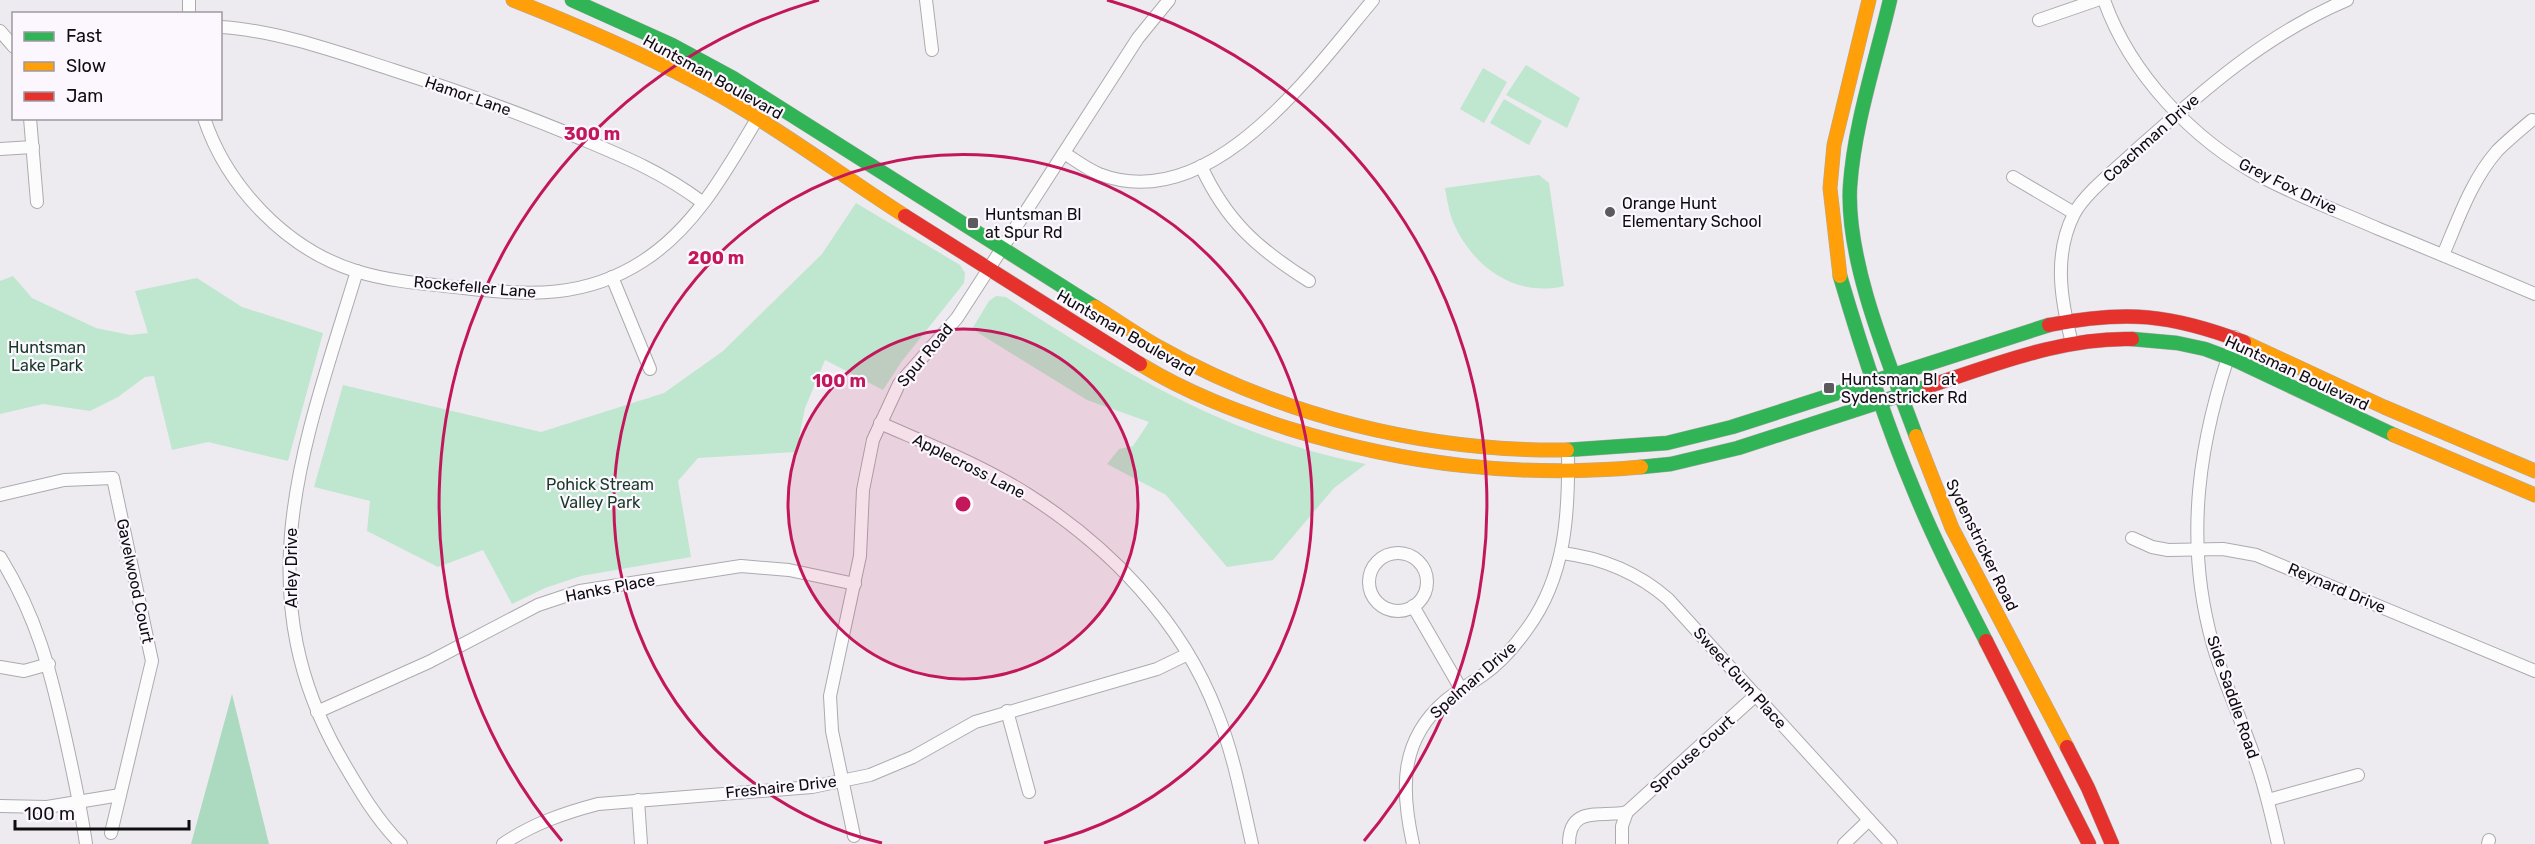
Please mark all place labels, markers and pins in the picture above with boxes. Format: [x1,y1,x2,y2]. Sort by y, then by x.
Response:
place label: Orange Hunt Elementary School [1622,194,1762,231]
place label: Huntsman Bl at Spur Rd [985,205,1081,242]
marker: Orange Hunt Elementary School [1603,205,1617,219]
marker: Huntsman Bl at Spur Rd [966,216,980,230]
place label: Huntsman Bl at Sydenstricker Rd [1841,370,1967,407]
marker: Huntsman Bl at Sydenstricker Rd [1822,381,1836,395]
centre of rings [953,494,973,514]

